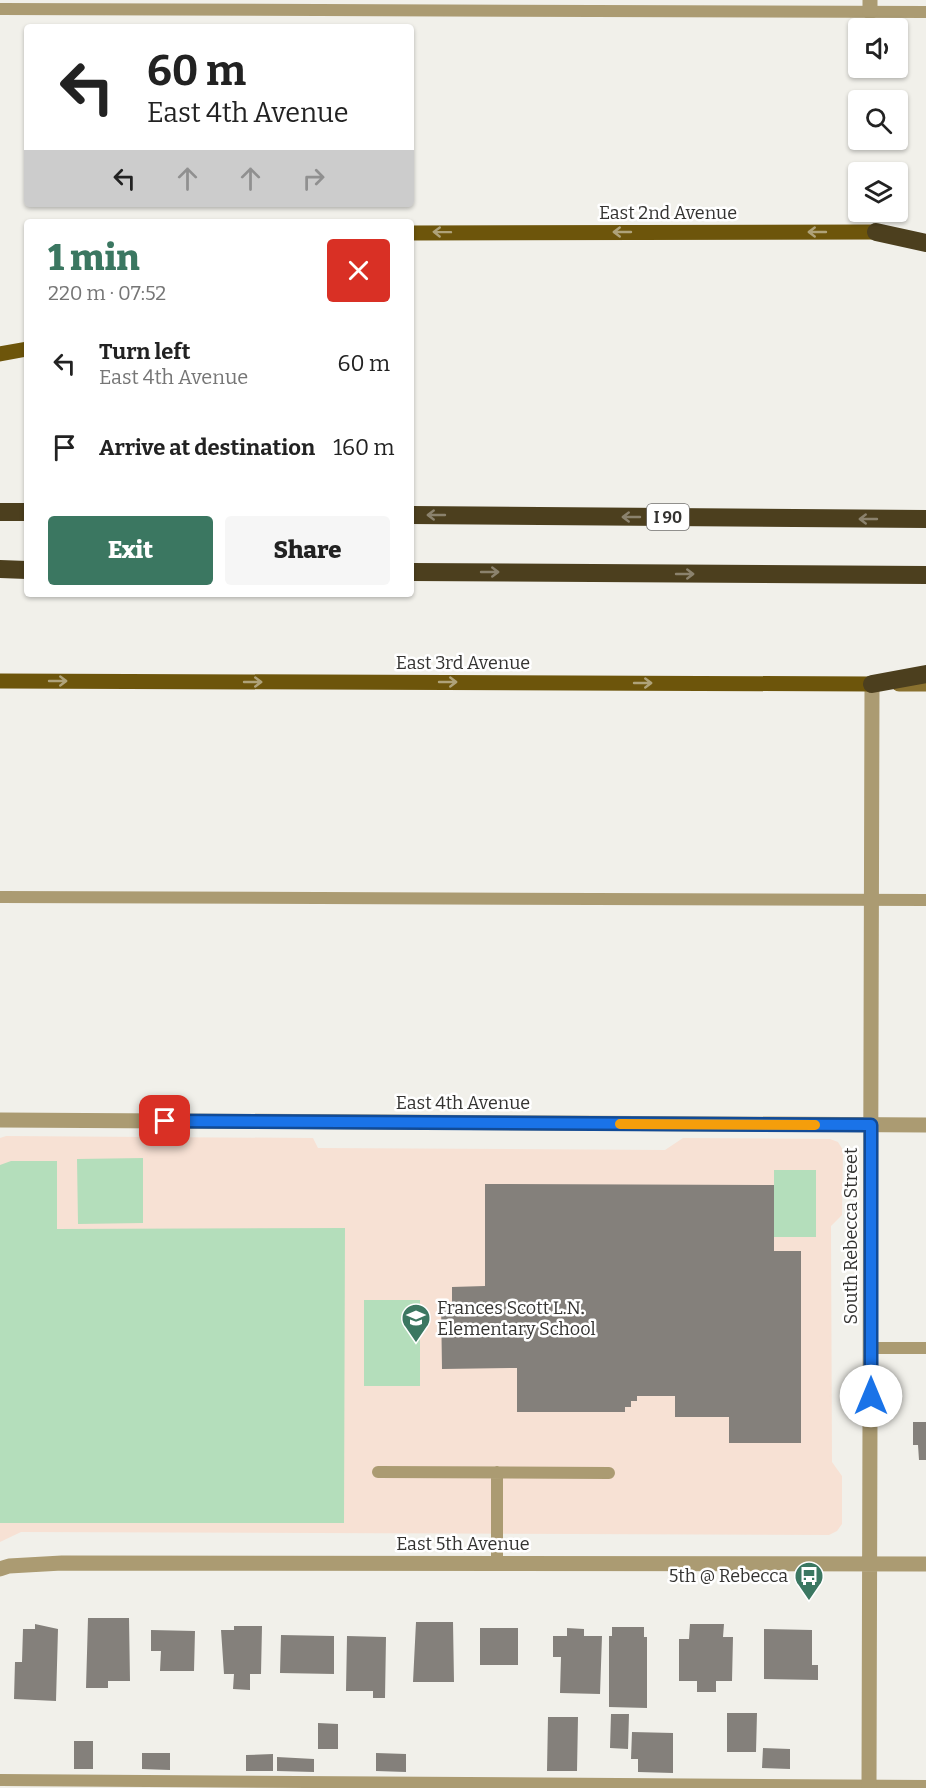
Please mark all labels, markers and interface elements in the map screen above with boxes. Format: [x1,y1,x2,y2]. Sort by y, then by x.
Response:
map controls [848,18,908,222]
button: sound [848,18,908,78]
text: 60 m [147,46,246,96]
icon: left [48,48,126,126]
button: search [848,90,908,150]
text: East 4th Avenue [147,97,349,129]
icon: left [108,162,141,195]
icon: ahead [171,162,204,195]
icon: ahead [234,162,267,195]
icon: right [297,162,330,195]
button: layers [848,162,908,222]
street label: East 2nd Avenue [599,202,737,224]
one-way arrow [432,226,452,238]
one-way arrow [613,226,633,238]
one-way arrow [808,226,828,238]
text: 1 min [48,236,140,280]
button: close [327,239,390,302]
text: 220 m · 07:52 [48,281,166,305]
text: Turn left [99,338,191,365]
icon: left [48,347,81,380]
text: 60 m [338,350,390,377]
text: East 4th Avenue [99,365,248,389]
icon: arrive [48,431,81,464]
text: Arrive at destination [99,434,315,461]
text: 160 m [333,434,395,461]
road number: I 90 [647,504,689,530]
one-way arrow [426,509,446,521]
one-way arrow [621,511,641,523]
one-way arrow [858,513,878,525]
button: Exit [48,516,213,585]
button: Share [225,516,390,585]
one-way arrow [480,566,500,578]
one-way arrow [675,568,695,579]
street label: East 3rd Avenue [396,652,530,674]
one-way arrow [48,675,68,687]
one-way arrow [243,676,263,688]
one-way arrow [438,676,458,688]
one-way arrow [633,677,653,689]
street label: East 4th Avenue [396,1092,530,1114]
pin [139,1095,190,1146]
icon: arrive [148,1104,181,1137]
street label: South Rebecca Street [840,1147,862,1324]
place label: Frances Scott L.N. Elementary School [437,1297,596,1340]
school or university icon: Frances Scott L.N. Elementary School [400,1302,432,1344]
position arrow [839,1364,903,1428]
street label: East 5th Avenue [396,1533,530,1555]
bus stop icon: 5th @ Rebecca [793,1560,825,1602]
place label: 5th @ Rebecca [669,1565,788,1587]

